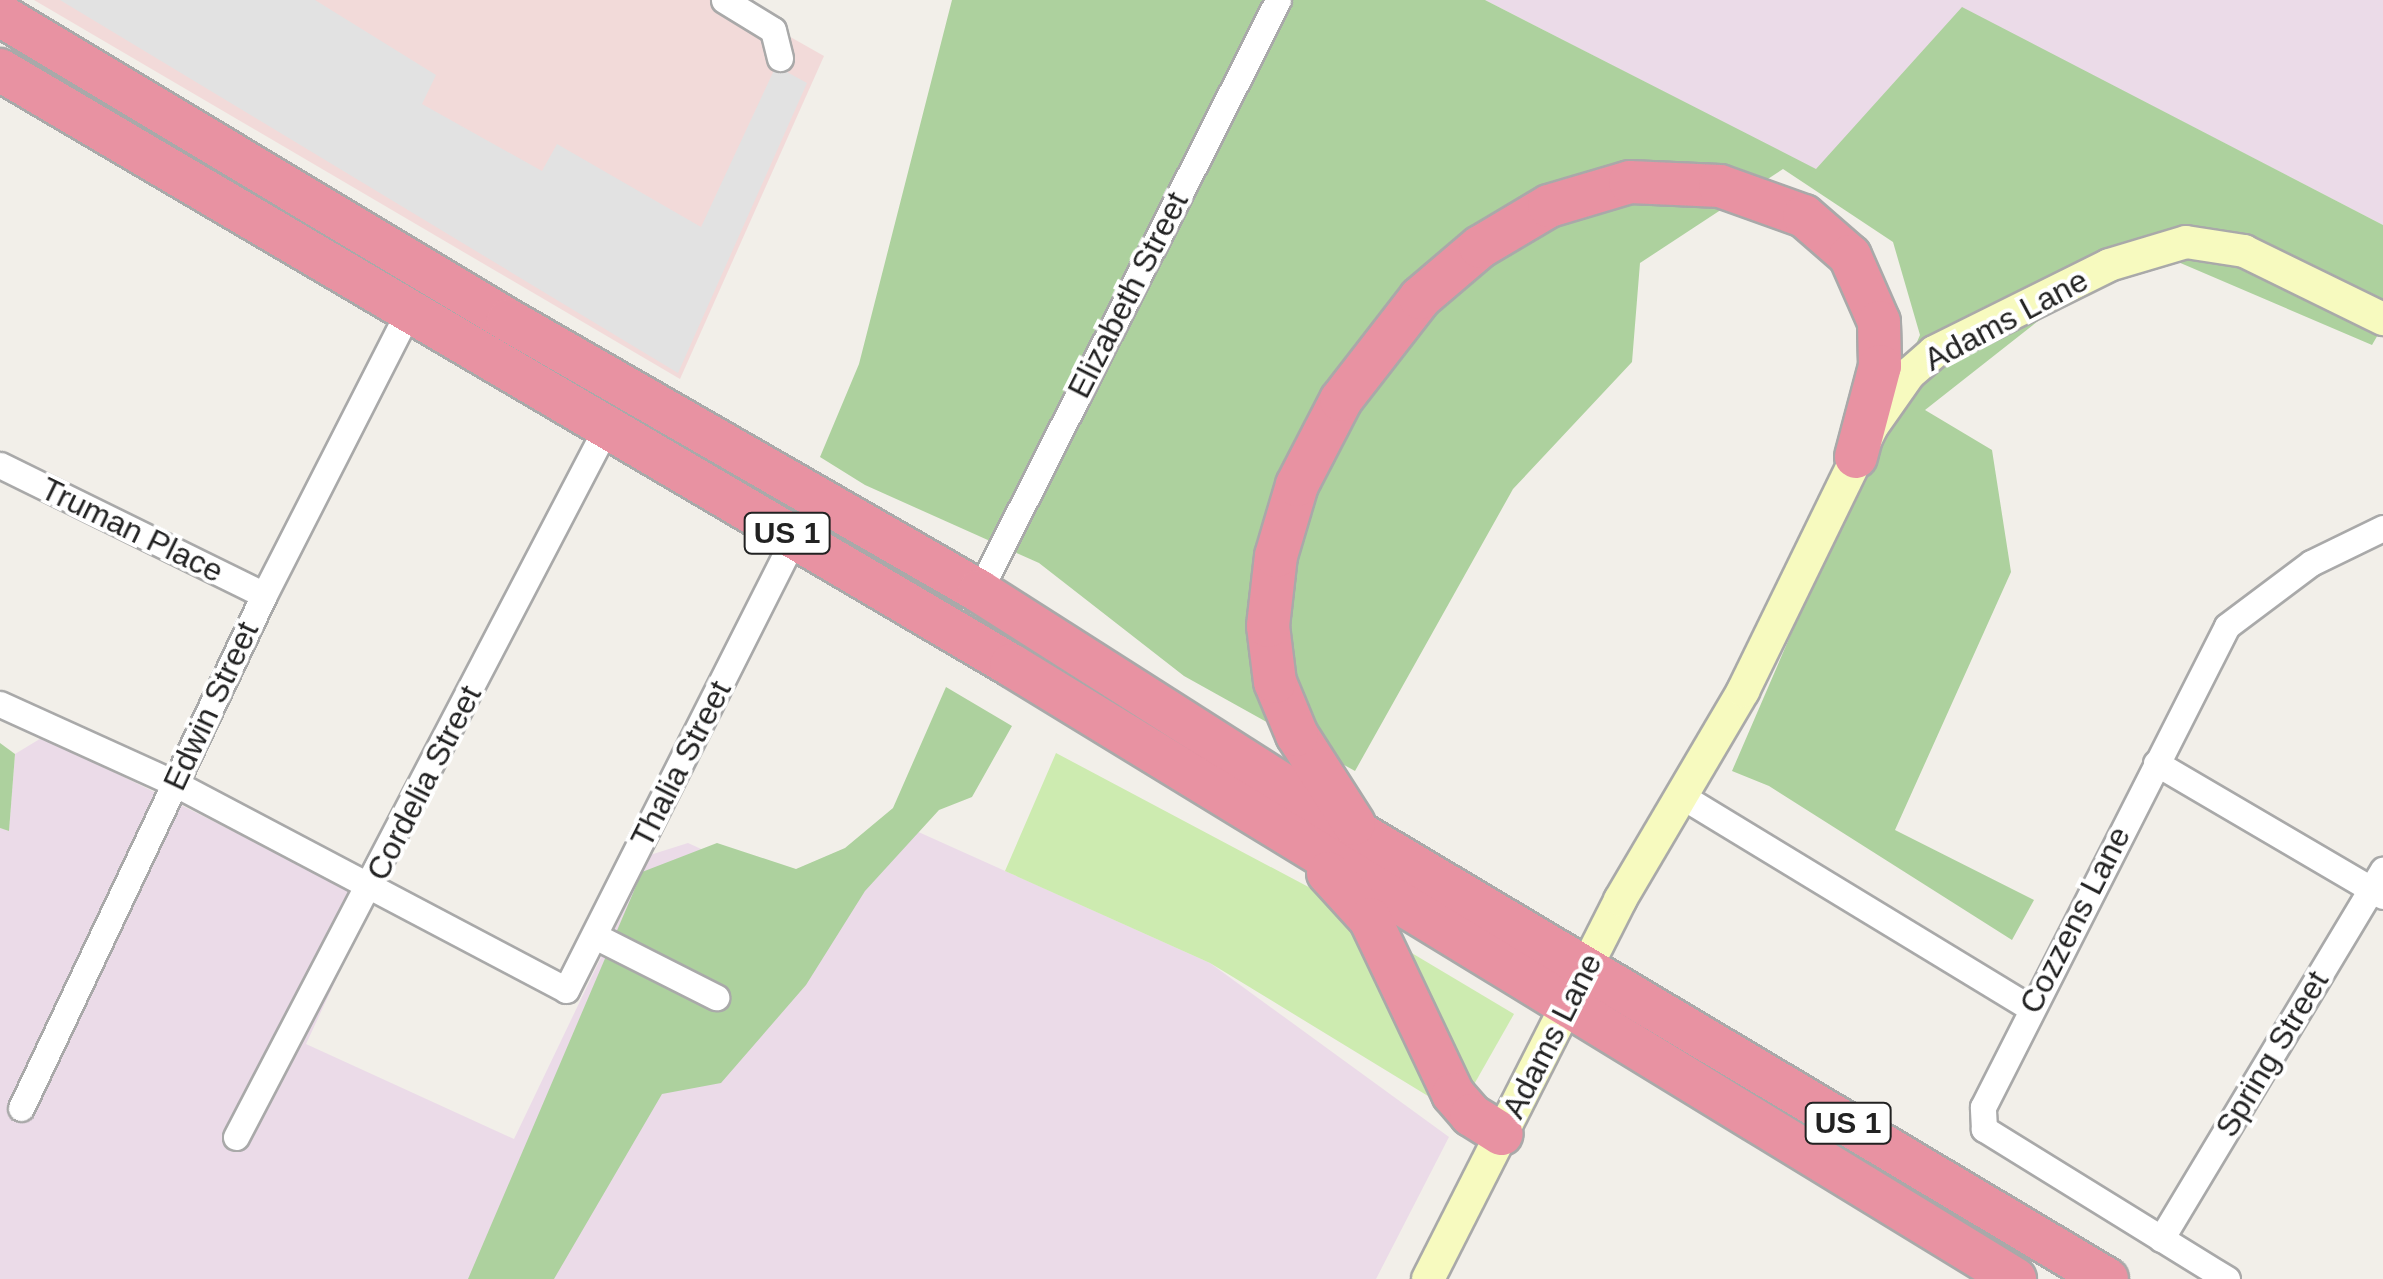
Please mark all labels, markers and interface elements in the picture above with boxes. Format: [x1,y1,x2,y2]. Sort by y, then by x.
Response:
street label: Elizabeth Street [1060,186,1196,404]
street label: Adams Lane [1918,261,2094,379]
street label: Truman Place [35,469,229,591]
road number: US 1 [742,508,832,558]
street label: Edwin Street [155,616,267,796]
street label: Thalia Street [623,674,739,854]
street label: Cordelia Street [358,679,490,887]
street label: Cozzens Lane [2011,820,2139,1020]
street label: Adams Lane [1494,947,1610,1125]
street label: Spring Street [2207,964,2337,1144]
road number: US 1 [1803,1098,1893,1148]

